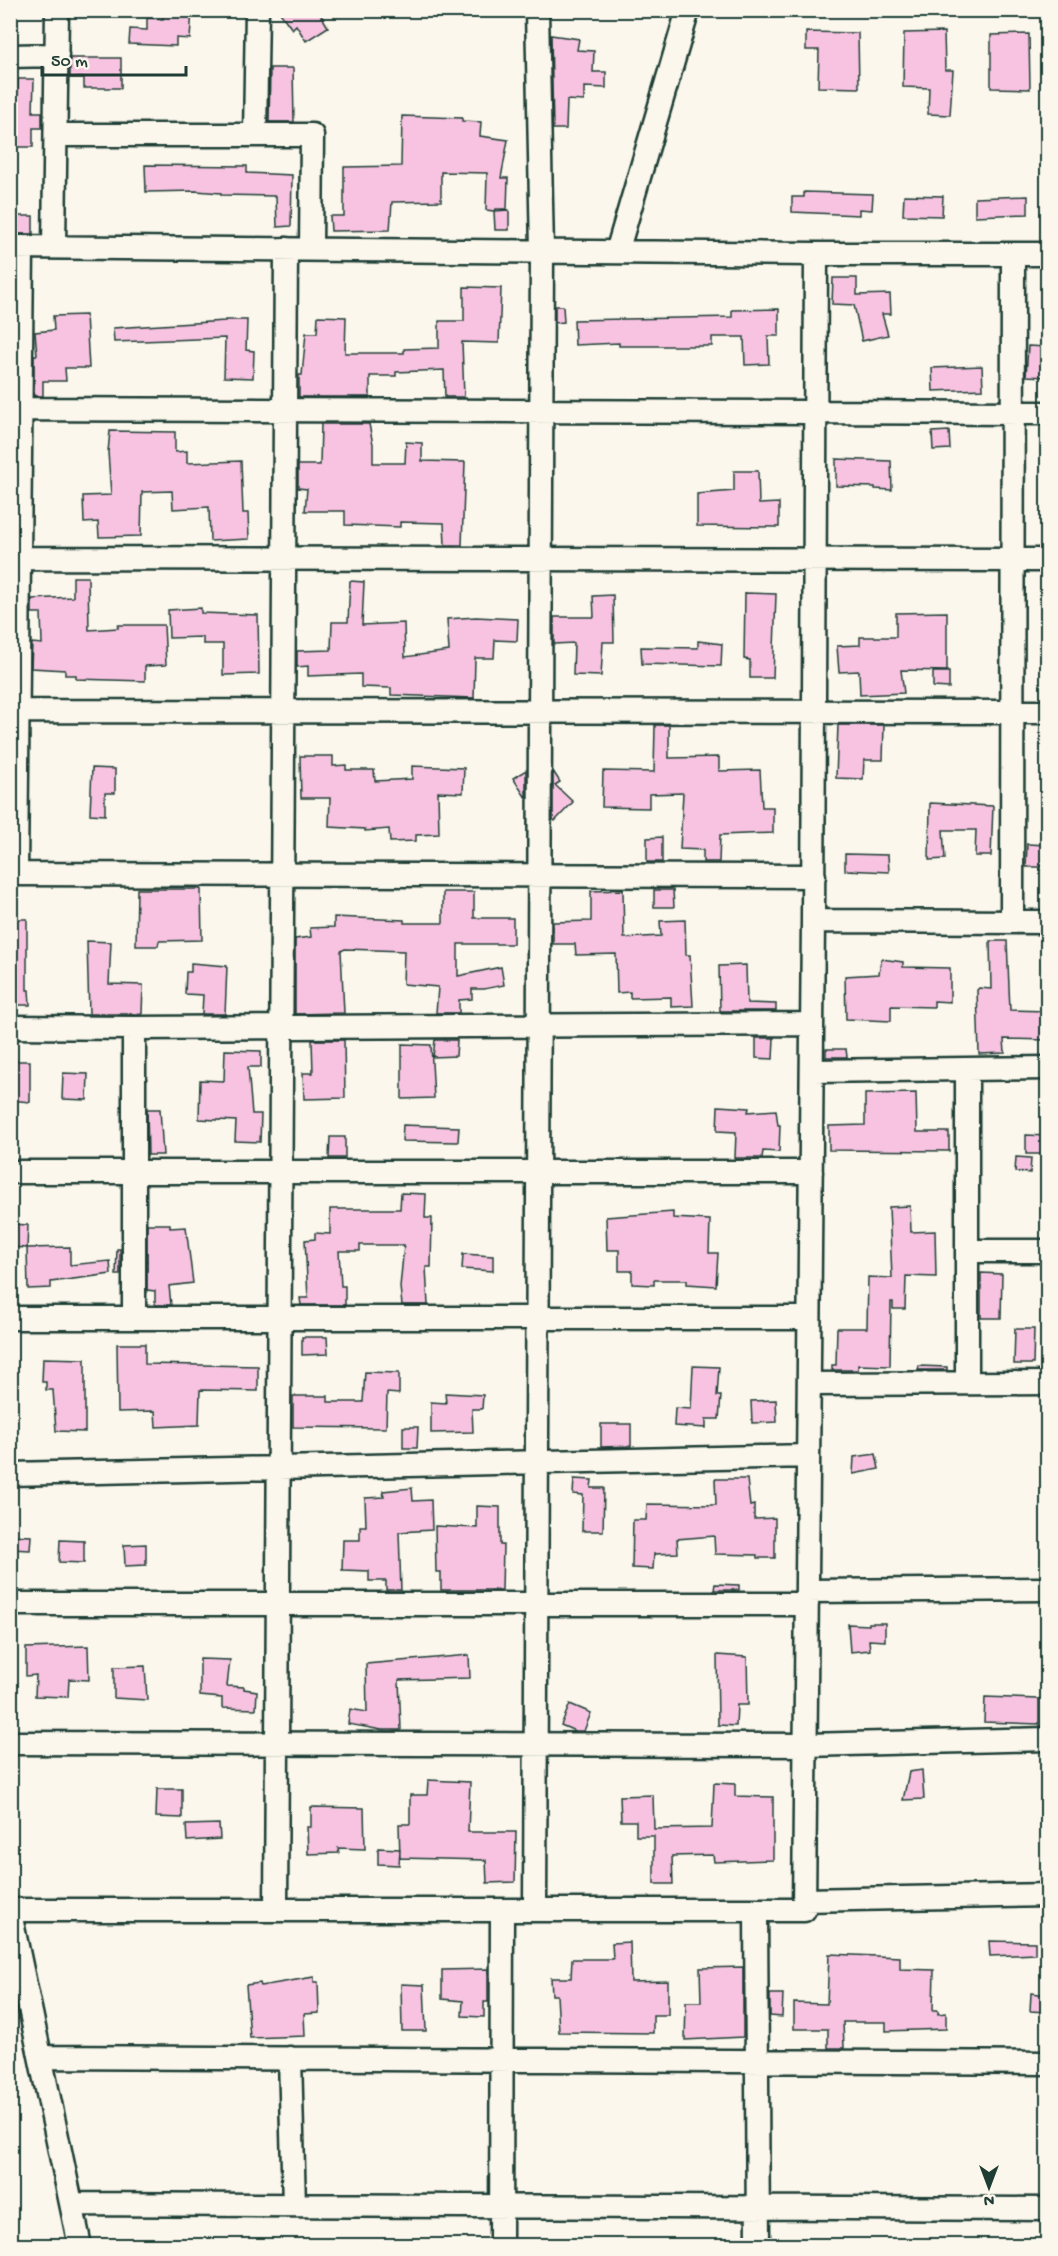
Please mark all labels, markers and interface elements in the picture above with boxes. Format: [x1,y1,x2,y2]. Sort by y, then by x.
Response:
scale bar [42,39,186,77]
text: 50 m [51,52,88,73]
north arrow [959,2157,1019,2217]
text: N [983,2189,994,2208]

